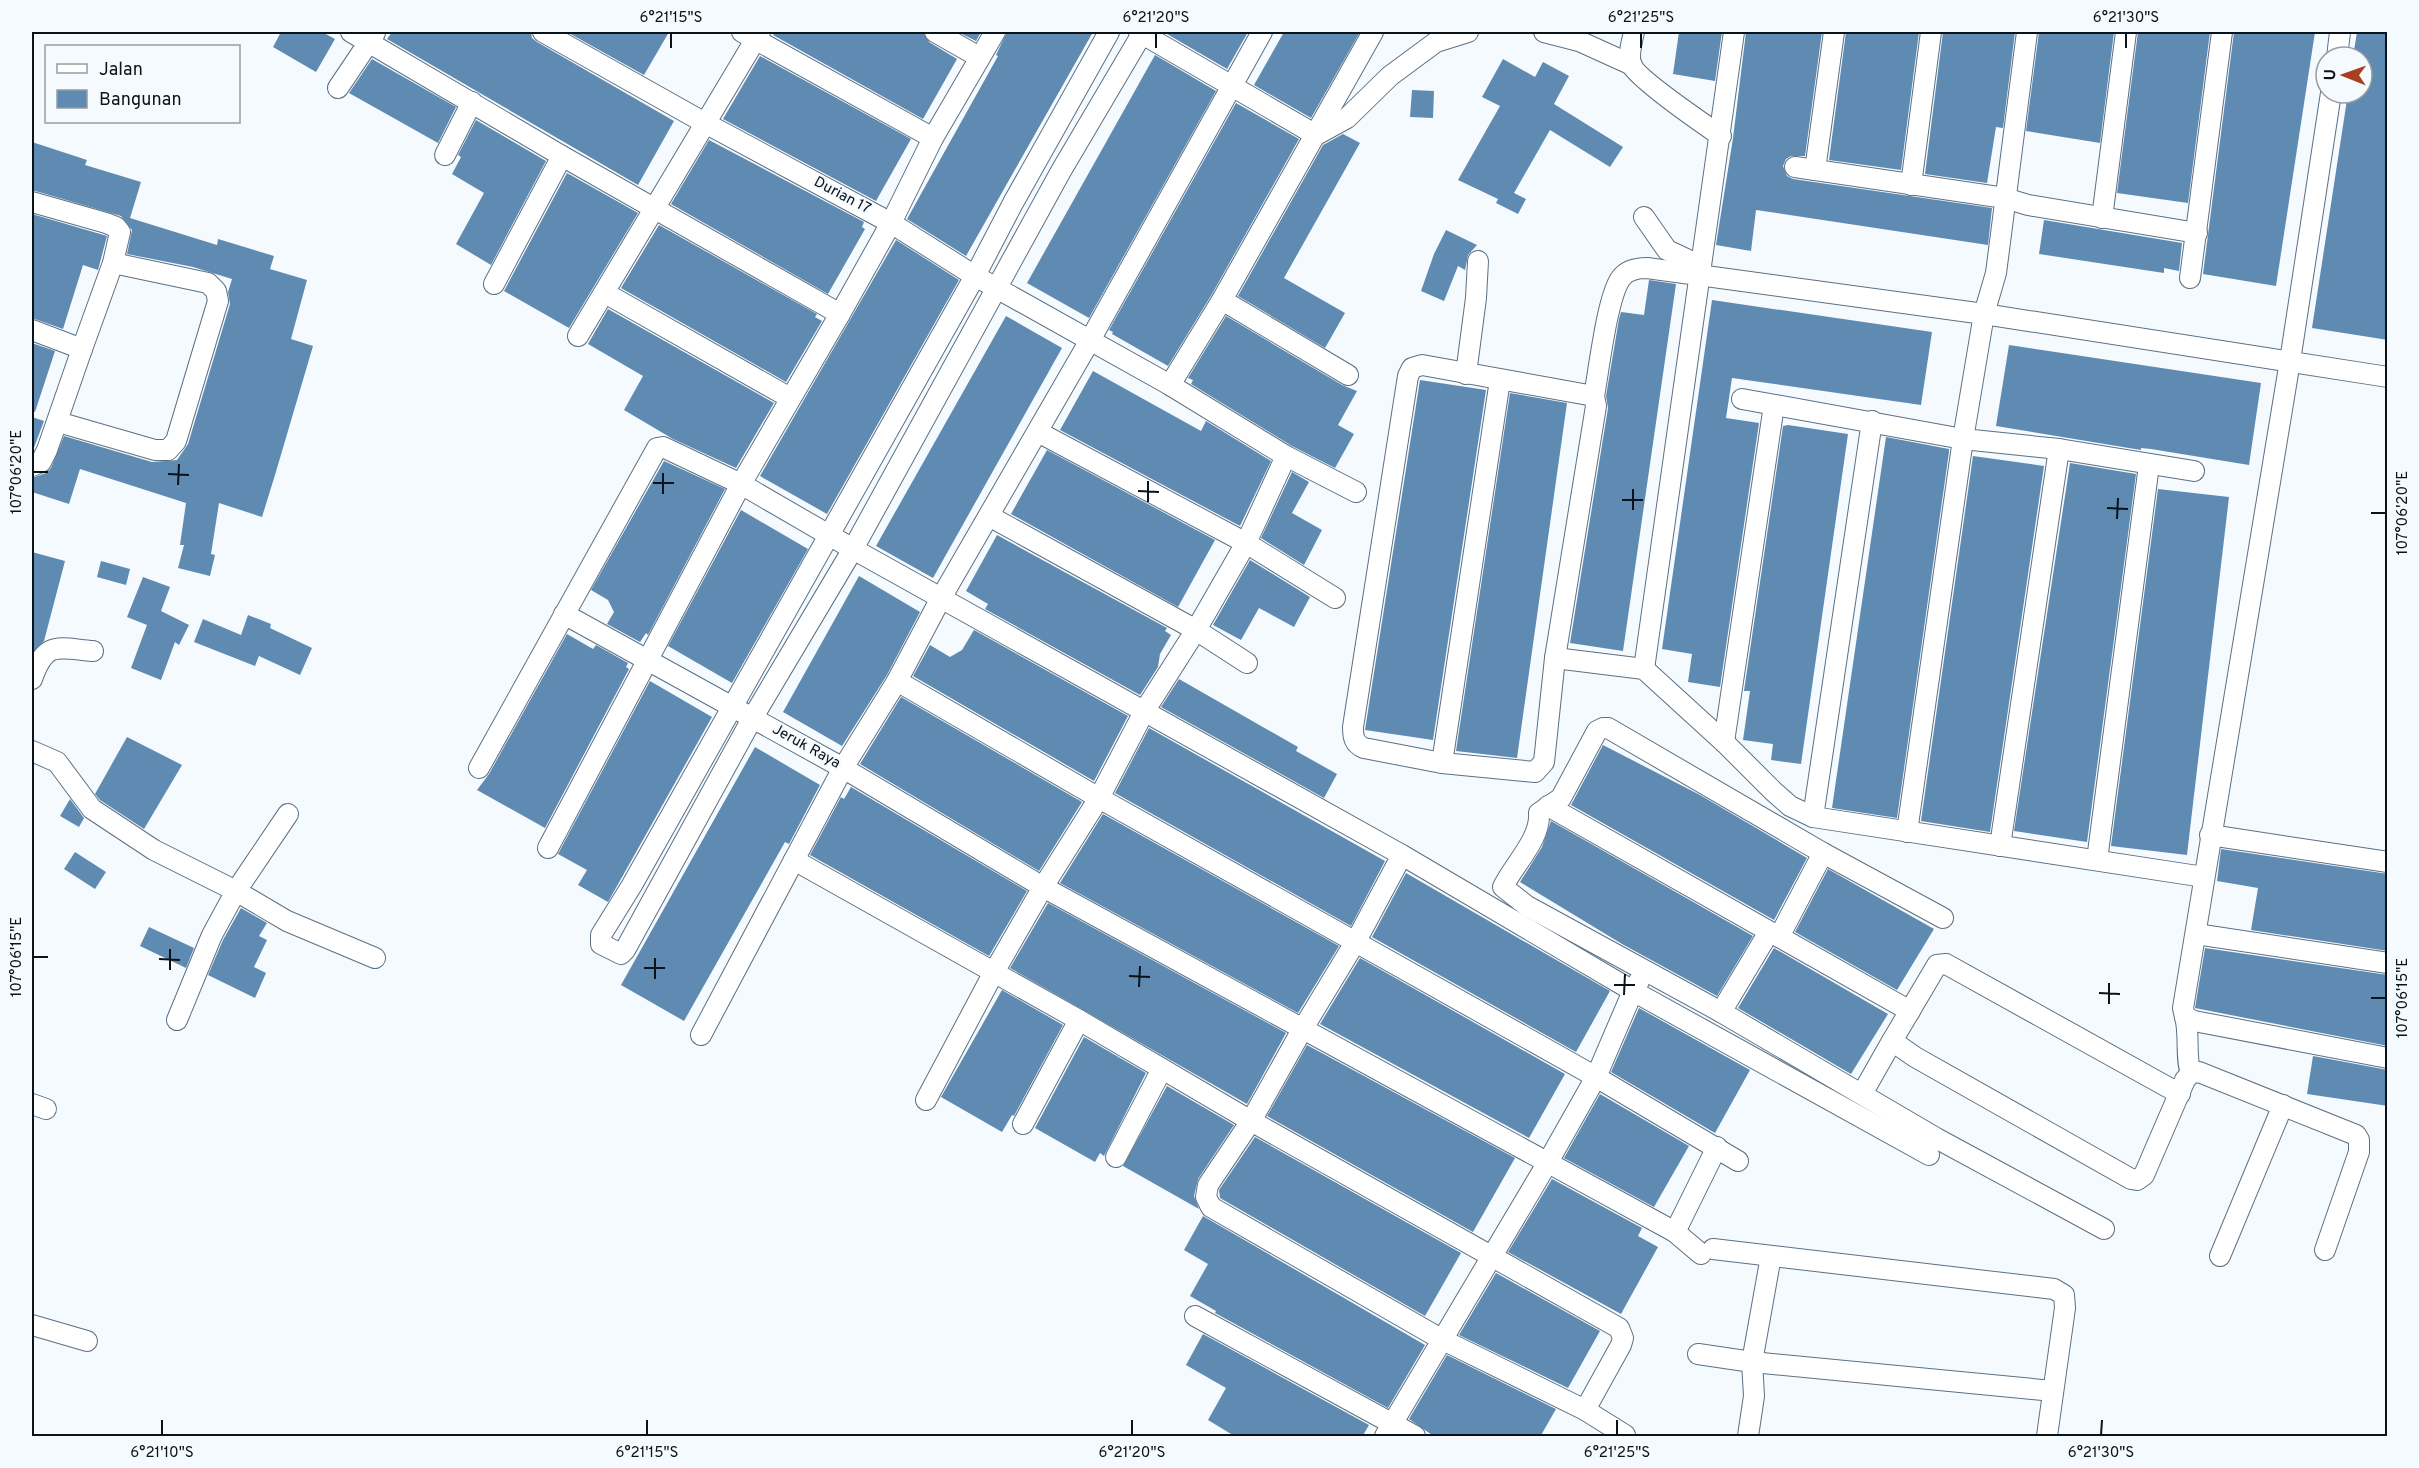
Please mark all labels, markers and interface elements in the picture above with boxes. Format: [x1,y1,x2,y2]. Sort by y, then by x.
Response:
text: 6°21'15"S [639,9,703,28]
text: 6°21'20"S [1123,9,1189,28]
text: 6°21'25"S [1608,9,1674,28]
text: 6°21'30"S [2093,9,2159,28]
legend [45,45,240,123]
north arrow [2314,45,2374,105]
text: Jalan [99,59,143,82]
text: U [2321,69,2341,81]
text: Bangunan [99,89,182,112]
street label: Durian 17 [810,173,874,219]
text: 107°06'20"E [8,430,27,514]
text: 107°06'20"E [2394,471,2413,555]
street label: Jeruk Raya [768,720,844,774]
text: 107°06'15"E [8,917,27,997]
text: 107°06'15"E [2394,958,2413,1038]
text: 6°21'10"S [130,1444,194,1463]
text: 6°21'15"S [615,1444,679,1463]
text: 6°21'20"S [1099,1444,1165,1463]
text: 6°21'25"S [1584,1444,1650,1463]
text: 6°21'30"S [2068,1444,2134,1463]

